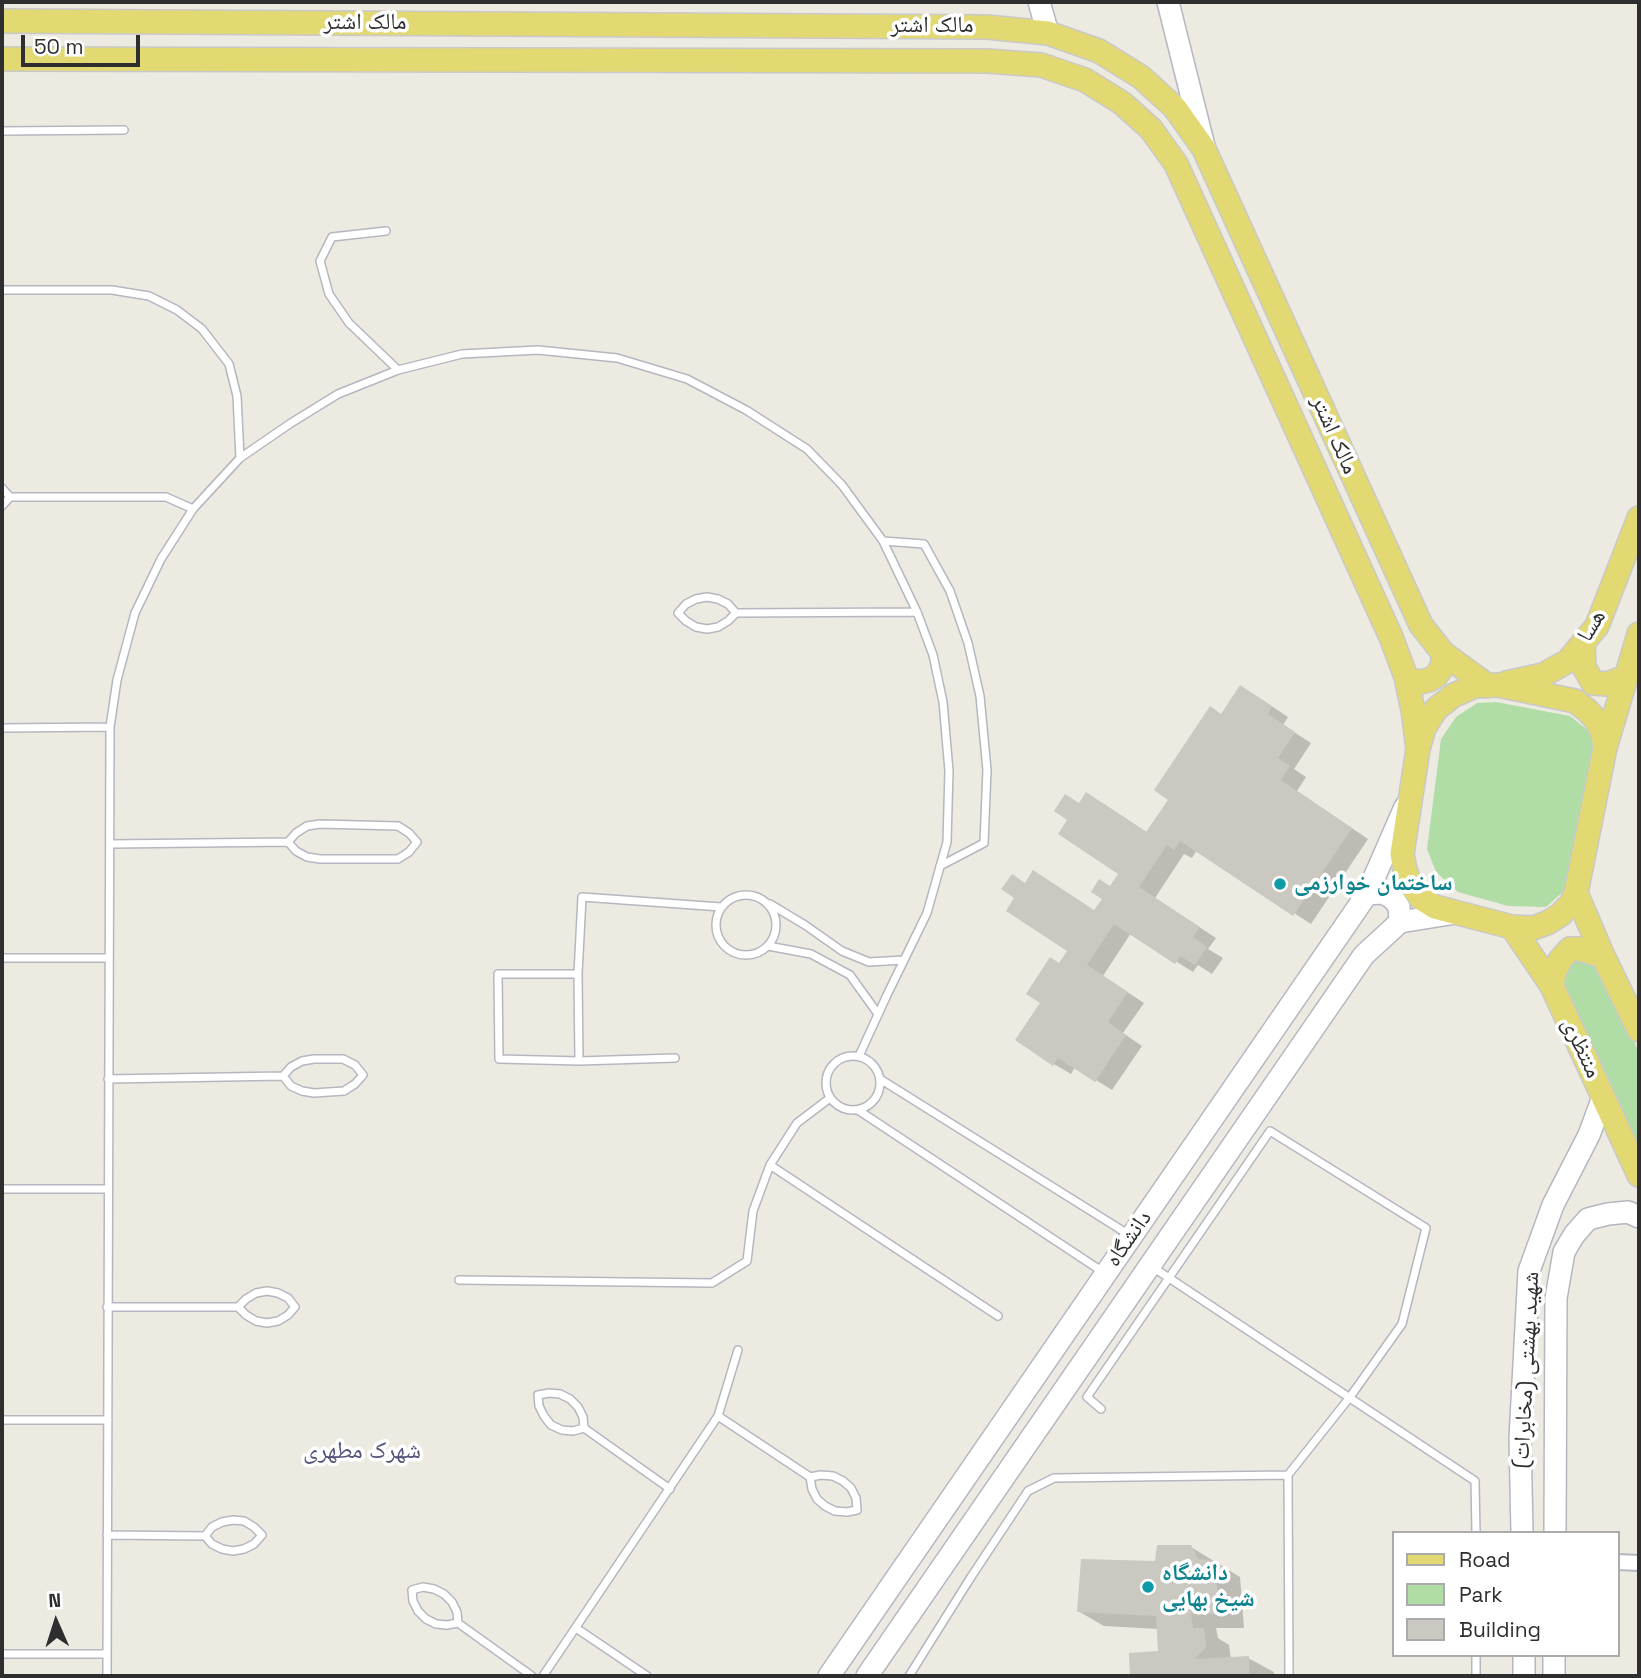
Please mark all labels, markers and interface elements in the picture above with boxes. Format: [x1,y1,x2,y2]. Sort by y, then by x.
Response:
street label: مالک اشتر [323,9,407,37]
street label: مالک اشتر [890,12,974,40]
scale bar [24,21,144,65]
text: 50 m [34,33,84,60]
street label: مالک اشتر [1304,391,1364,479]
street label: هسا [1572,605,1612,647]
place label: ساختمان خوارزمی [1294,870,1453,898]
marker: ساختمان خوارزمی [1272,876,1288,892]
street label: منتظری [1555,1013,1607,1083]
street label: دانشگاه [1100,1206,1158,1272]
street label: شهید بهشتی (مخابرات) [1508,1271,1546,1469]
district label: شهرک مطهری [303,1437,421,1465]
legend [1392,1531,1620,1657]
text: Road [1459,1546,1511,1573]
place label: دانشگاه شیخ بهایی [1162,1560,1255,1614]
marker: دانشگاه شیخ بهایی [1140,1579,1156,1595]
text: Park [1459,1581,1503,1608]
north arrow [21,1587,91,1657]
text: N [48,1588,62,1613]
text: Building [1459,1616,1541,1643]

